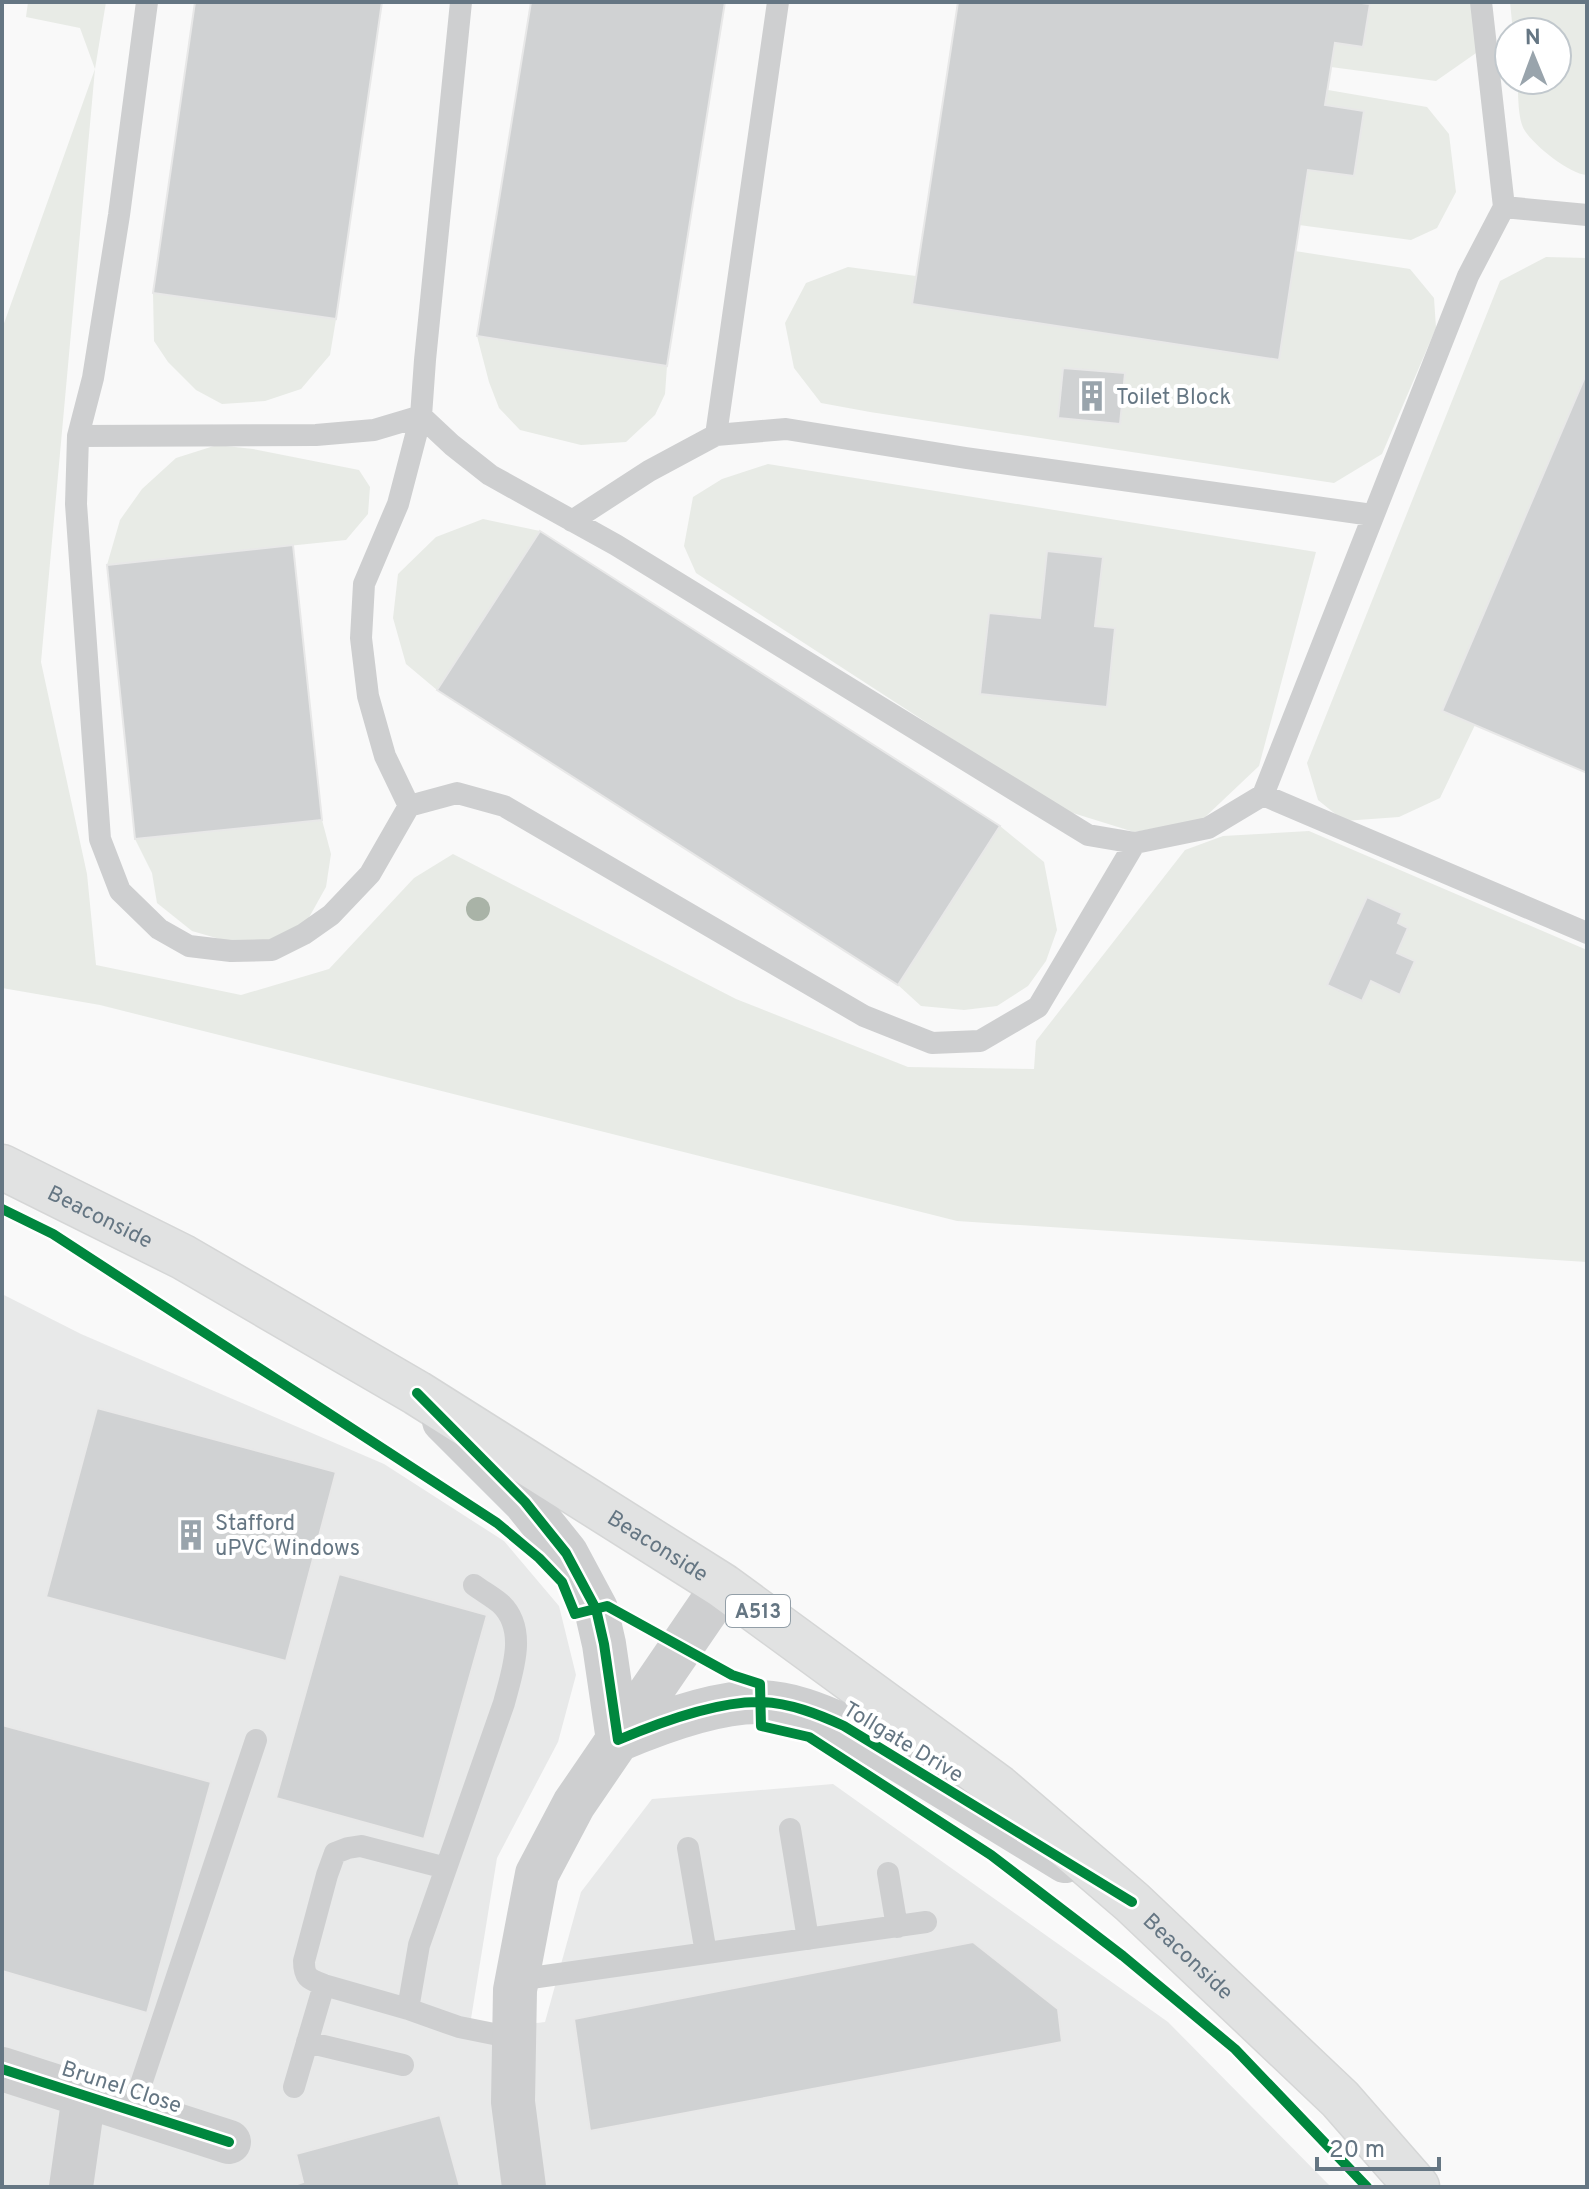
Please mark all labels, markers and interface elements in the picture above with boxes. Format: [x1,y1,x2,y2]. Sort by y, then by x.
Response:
north arrow [1493,16,1573,96]
text: N [1525,25,1541,52]
building icon: Toilet Block [1075,379,1109,413]
place label: Toilet Block [1116,385,1231,412]
street label: Beaconside [42,1181,157,1256]
street label: Beaconside [601,1505,712,1589]
place label: Stafford uPVC Windows [215,1511,360,1563]
building icon: Stafford uPVC Windows [174,1518,208,1552]
road number: A513 [726,1595,790,1627]
street label: Tollgate Drive [838,1697,968,1790]
street label: Beaconside [1136,1909,1238,2007]
street label: Brunel Close [58,2056,185,2121]
scale bar [1317,2121,1439,2171]
text: 20 m [1329,2136,1385,2166]

